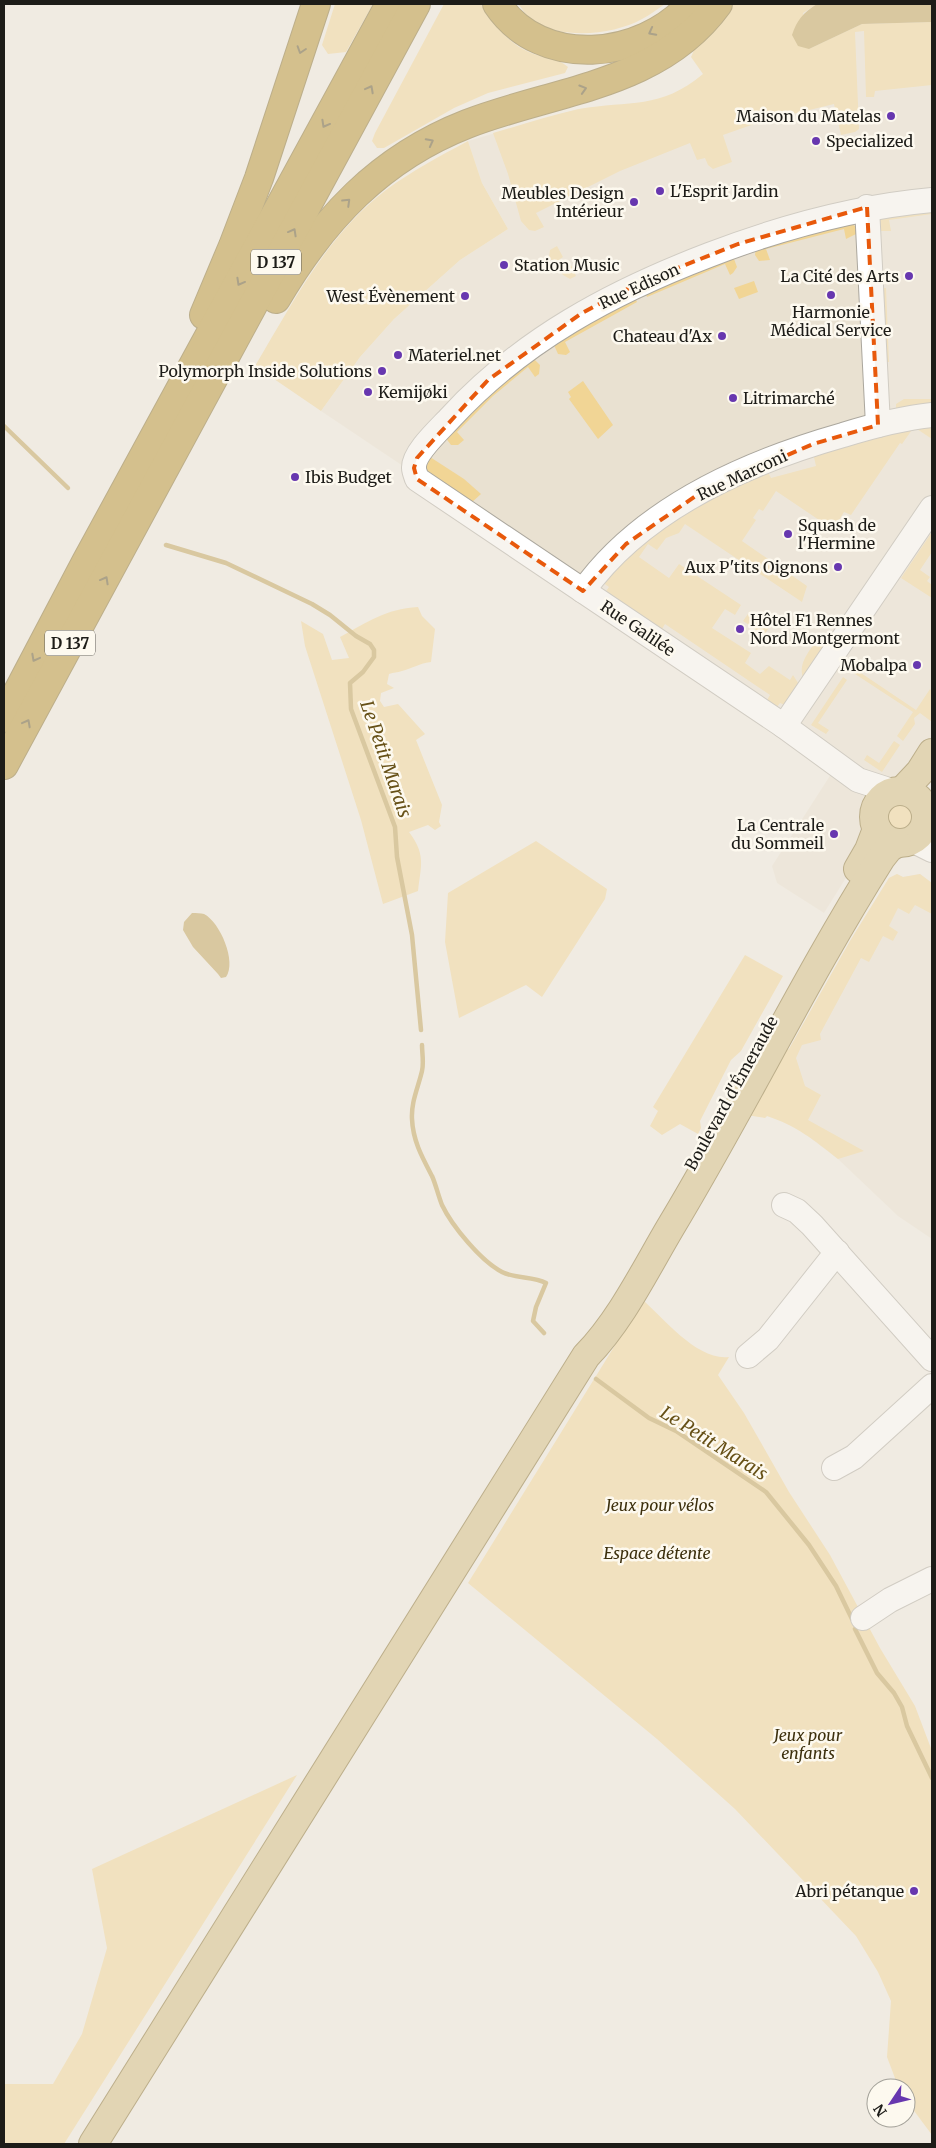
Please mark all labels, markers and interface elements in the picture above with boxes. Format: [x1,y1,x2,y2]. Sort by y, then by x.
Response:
one-way arrow [648,26,657,36]
one-way arrow [297,46,307,54]
one-way arrow [364,85,374,94]
one-way arrow [579,85,587,95]
place label: Maison du Matelas [736,106,881,126]
marker: Maison du Matelas [885,110,897,122]
one-way arrow [321,118,331,127]
place label: Specialized [826,131,913,151]
marker: Specialized [810,135,822,147]
one-way arrow [425,138,434,148]
place label: L'Esprit Jardin [670,181,779,201]
place label: Meubles Design Intérieur [502,183,624,221]
marker: L'Esprit Jardin [654,185,666,197]
marker: Meubles Design Intérieur [628,196,640,208]
one-way arrow [342,199,351,208]
one-way arrow [287,228,297,237]
road number: D 137 [251,250,301,274]
place label: Station Music [514,255,620,275]
marker: Station Music [498,259,510,271]
street label: Rue Edison [596,259,683,313]
place label: La Cité des Arts [780,266,899,286]
marker: La Cité des Arts [903,270,915,282]
one-way arrow [236,277,246,286]
place label: West Évènement [326,286,456,306]
marker: Harmonie Médical Service [825,289,837,301]
marker: West Évènement [459,290,471,302]
place label: Harmonie Médical Service [771,302,891,340]
place label: Chateau d'Ax [613,326,712,346]
marker: Chateau d'Ax [716,330,728,342]
place label: Materiel.net [408,345,502,365]
marker: Materiel.net [392,349,404,361]
place label: Polymorph Inside Solutions [159,361,372,381]
marker: Polymorph Inside Solutions [376,365,388,377]
place label: Kemijøki [378,382,448,402]
marker: Kemijøki [362,386,374,398]
place label: Litrimarché [743,388,834,408]
marker: Litrimarché [727,392,739,404]
street label: Rue Marconi [694,445,790,505]
place label: Ibis Budget [305,467,393,487]
marker: Ibis Budget [289,471,301,483]
place label: Squash de l'Hermine [798,515,876,553]
marker: Squash de l'Hermine [782,528,794,540]
place label: Aux P'tits Oignons [684,557,828,577]
marker: Aux P'tits Oignons [832,561,844,573]
one-way arrow [98,576,108,585]
street label: Rue Galilée [597,596,679,660]
place label: Hôtel F1 Rennes Nord Montgermont [750,610,901,648]
marker: Hôtel F1 Rennes Nord Montgermont [734,623,746,635]
road number: D 137 [45,630,95,656]
one-way arrow [31,653,41,662]
place label: Mobalpa [840,655,907,675]
marker: Mobalpa [911,659,923,671]
water label: Le Petit Marais [355,697,417,821]
one-way arrow [21,719,31,728]
place label: La Centrale du Sommeil [731,815,824,853]
marker: La Centrale du Sommeil [828,828,840,840]
street label: Boulevard d'Émeraude [680,1012,782,1174]
water label: Le Petit Marais [656,1401,772,1485]
park label: Jeux pour vélos [604,1495,714,1515]
park label: Espace détente [603,1543,711,1563]
park label: Jeux pour enfants [772,1725,843,1763]
place label: Abri pétanque [794,1881,904,1901]
marker: Abri pétanque [908,1885,920,1897]
north arrow [866,2078,916,2128]
text: N [870,2101,891,2120]

